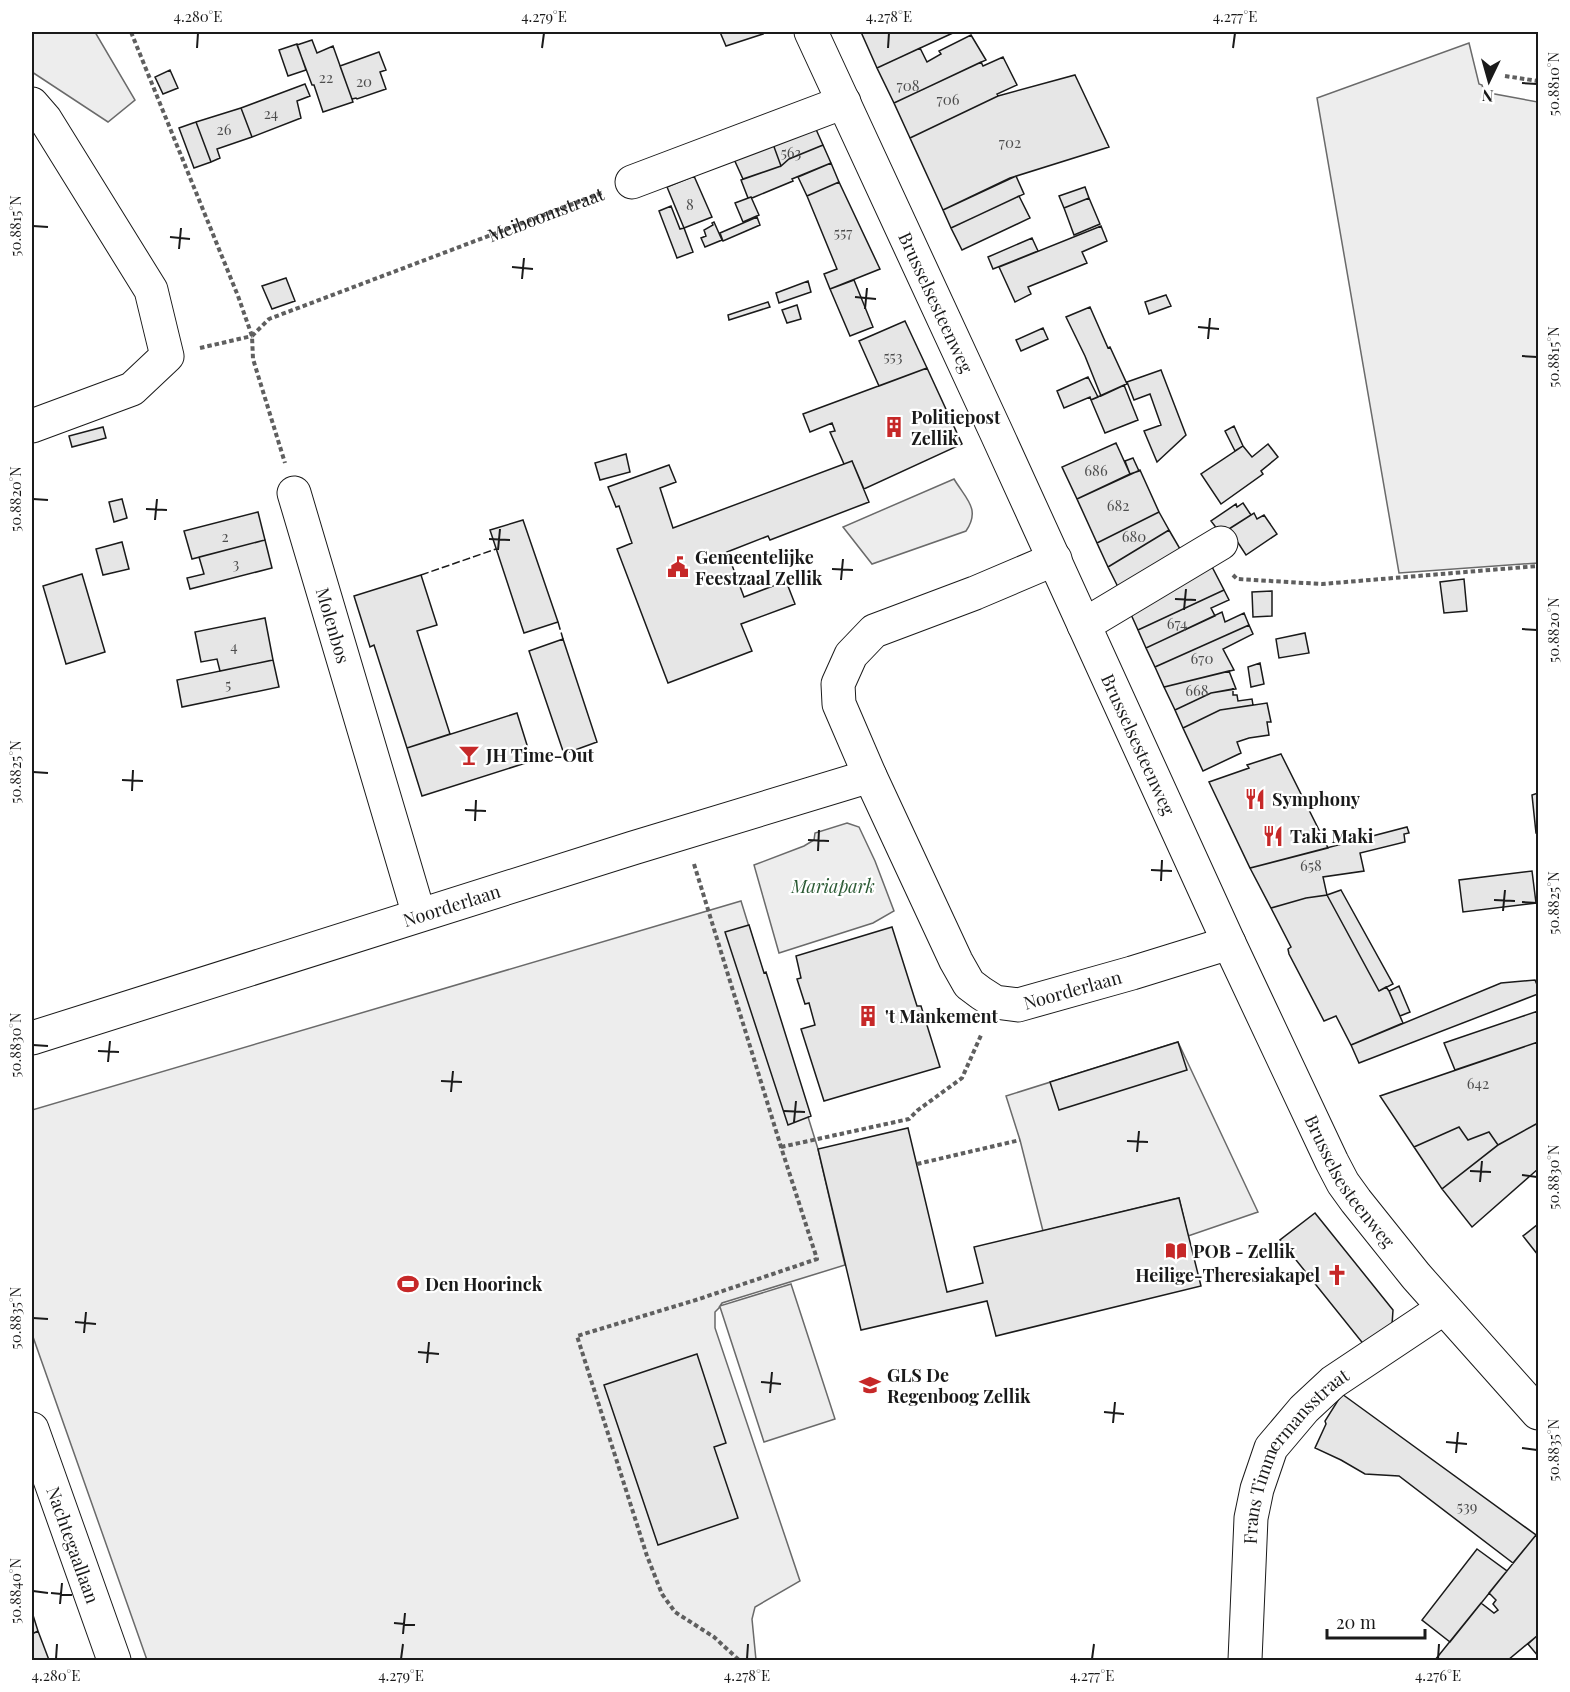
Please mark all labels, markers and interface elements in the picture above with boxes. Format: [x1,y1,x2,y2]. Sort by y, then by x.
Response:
text: 4.280°E [174,6,222,26]
text: 4.279°E [521,6,567,26]
text: 4.278°E [866,6,912,26]
text: 4.277°E [1213,6,1257,26]
north arrow [1459,51,1519,111]
text: 50.8810°N [1543,51,1563,116]
house number: 22 [319,67,333,87]
house number: 20 [356,71,372,91]
house number: 708 [897,75,920,95]
text: N [1481,85,1494,107]
house number: 706 [937,89,960,109]
house number: 24 [264,103,278,123]
house number: 26 [217,119,232,139]
house number: 702 [999,132,1021,152]
house number: 563 [781,142,802,162]
street label: Meiboomstraat [484,181,608,247]
house number: 8 [686,194,694,214]
text: 50.8815°N [5,195,25,257]
house number: 557 [834,222,852,242]
street label: Brusselsesteenweg [893,228,979,377]
text: 50.8815°N [1543,326,1563,388]
house number: 553 [883,346,903,366]
place label: Politiepost Zellik [911,405,1001,450]
building icon: Politiepost Zellik [882,415,906,439]
house number: 686 [1084,460,1108,480]
text: 50.8820°N [5,466,25,532]
house number: 682 [1107,495,1129,515]
house number: 2 [221,526,229,546]
house number: 680 [1122,526,1146,546]
place label: Gemeentelijke Feestzaal Zellik [695,545,823,590]
house number: 3 [233,553,240,573]
public building icon: Gemeentelijke Feestzaal Zellik [666,555,690,579]
street label: Molenbos [311,585,356,666]
text: 50.8820°N [1543,597,1563,663]
house number: 674 [1167,613,1187,633]
house number: 4 [230,636,238,656]
house number: 670 [1191,648,1213,668]
street label: Brusselsesteenweg [1096,670,1181,819]
house number: 5 [225,674,231,694]
house number: 668 [1185,680,1209,700]
text: 50.8825°N [5,740,25,804]
bar icon: JH Time-Out [457,743,481,767]
place label: JH Time-Out [485,743,595,767]
restaurant icon: Symphony [1243,787,1267,811]
place label: Symphony [1272,787,1361,811]
restaurant icon: Taki Maki [1261,824,1285,848]
place label: Taki Maki [1290,824,1374,848]
house number: 658 [1300,855,1322,875]
text: 50.8825°N [1543,871,1563,935]
park label: Mariapark [790,874,875,898]
street label: Noorderlaan [400,879,503,932]
street label: Noorderlaan [1021,964,1124,1015]
building icon: 't Mankement [856,1004,880,1028]
place label: 't Mankement [885,1004,999,1028]
text: 50.8830°N [5,1012,25,1078]
house number: 642 [1467,1073,1489,1093]
street label: Brusselsesteenweg [1300,1111,1401,1253]
text: 50.8830°N [1543,1144,1563,1210]
library icon: POB - Zellik [1164,1239,1188,1263]
place label: POB - Zellik [1193,1239,1296,1263]
place label: Heilige-Theresiakapel [1135,1263,1320,1287]
church icon: Heilige-Theresiakapel [1325,1263,1349,1287]
sports icon: Den Hoorinck [396,1272,420,1296]
place label: Den Hoorinck [425,1272,543,1296]
text: 50.8835°N [5,1286,25,1349]
place label: GLS De Regenboog Zellik [887,1363,1031,1408]
street label: Frans Timmermansstraat [1238,1363,1354,1545]
school or university icon: GLS De Regenboog Zellik [858,1373,882,1397]
text: 50.8835°N [1543,1418,1563,1481]
street label: Nachtegaallaan [41,1483,105,1607]
house number: 539 [1457,1496,1477,1516]
text: 50.8840°N [5,1558,25,1624]
scale bar [1327,1602,1424,1640]
text: 20 m [1336,1610,1376,1634]
text: 4.280°E [32,1665,80,1685]
text: 4.279°E [378,1665,424,1685]
text: 4.278°E [724,1665,770,1685]
text: 4.277°E [1070,1665,1114,1685]
text: 4.276°E [1415,1665,1461,1685]

